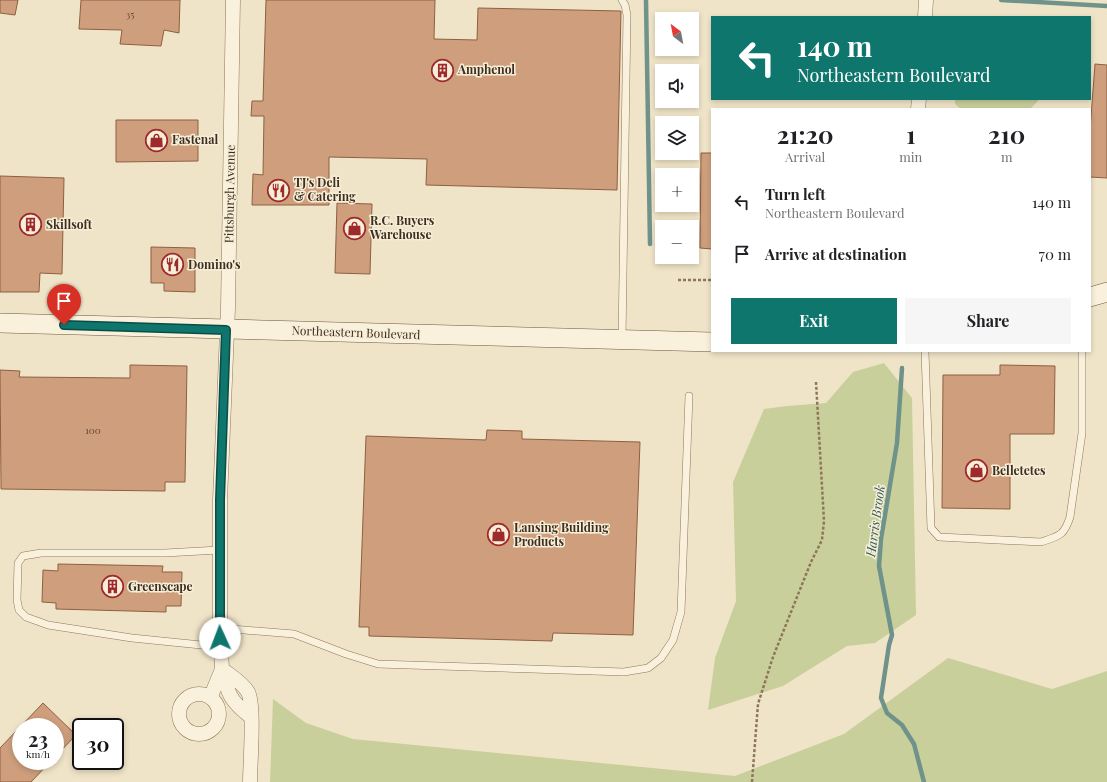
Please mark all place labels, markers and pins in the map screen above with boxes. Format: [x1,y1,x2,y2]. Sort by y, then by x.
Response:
building icon: Amphenol [429,57,455,83]
place label: Amphenol [457,61,515,77]
shop icon: Fastenal [144,127,170,153]
place label: Fastenal [172,131,218,147]
place label: TJ's Deli & Catering [294,174,356,204]
restaurant icon: TJ's Deli & Catering [265,177,291,203]
building icon: Skillsoft [18,212,44,238]
place label: R.C. Buyers Warehouse [369,212,435,242]
shop icon: R.C. Buyers Warehouse [341,215,367,241]
place label: Skillsoft [46,216,93,232]
restaurant icon: Domino's [160,252,186,278]
place label: Domino's [188,256,241,272]
pin [47,284,81,325]
shop icon: Belletetes [963,458,989,484]
place label: Belletetes [992,462,1046,478]
place label: Lansing Building Products [514,519,609,549]
shop icon: Lansing Building Products [486,522,512,548]
building icon: Greenscape [99,574,125,600]
place label: Greenscape [128,578,193,594]

